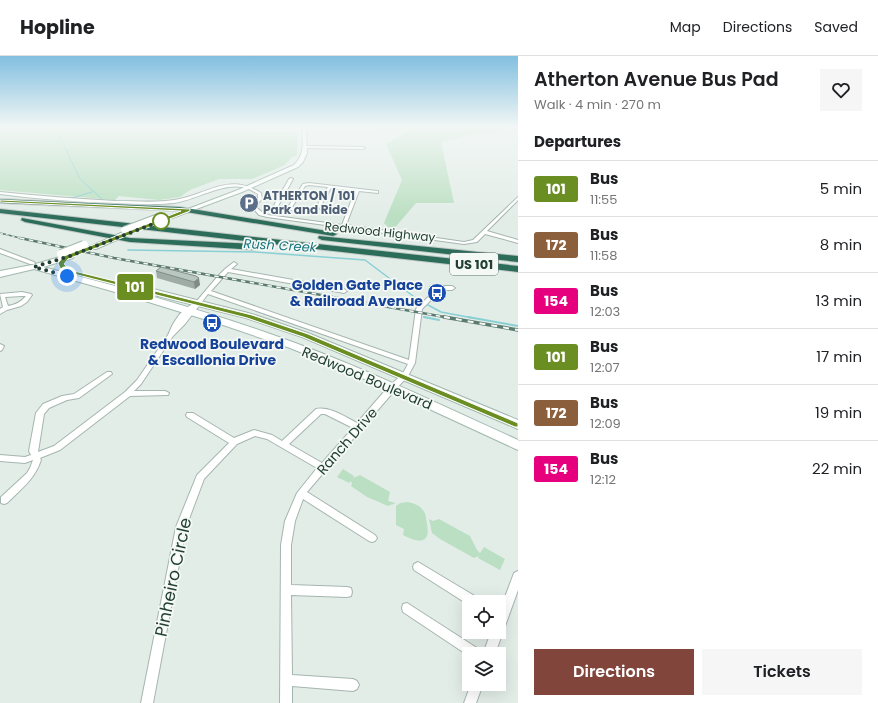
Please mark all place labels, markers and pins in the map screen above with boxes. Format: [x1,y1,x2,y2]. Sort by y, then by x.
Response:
place label: ATHERTON / 101 Park and Ride [263,187,355,218]
parking icon: ATHERTON / 101 Park and Ride [238,192,260,214]
unlabelled marker [152,212,170,230]
place label: Golden Gate Place & Railroad Avenue [290,275,423,311]
bus stop icon: Golden Gate Place & Railroad Avenue [426,282,448,304]
bus stop icon: Redwood Boulevard & Escallonia Drive [201,312,223,334]
place label: Redwood Boulevard & Escallonia Drive [140,334,284,370]

